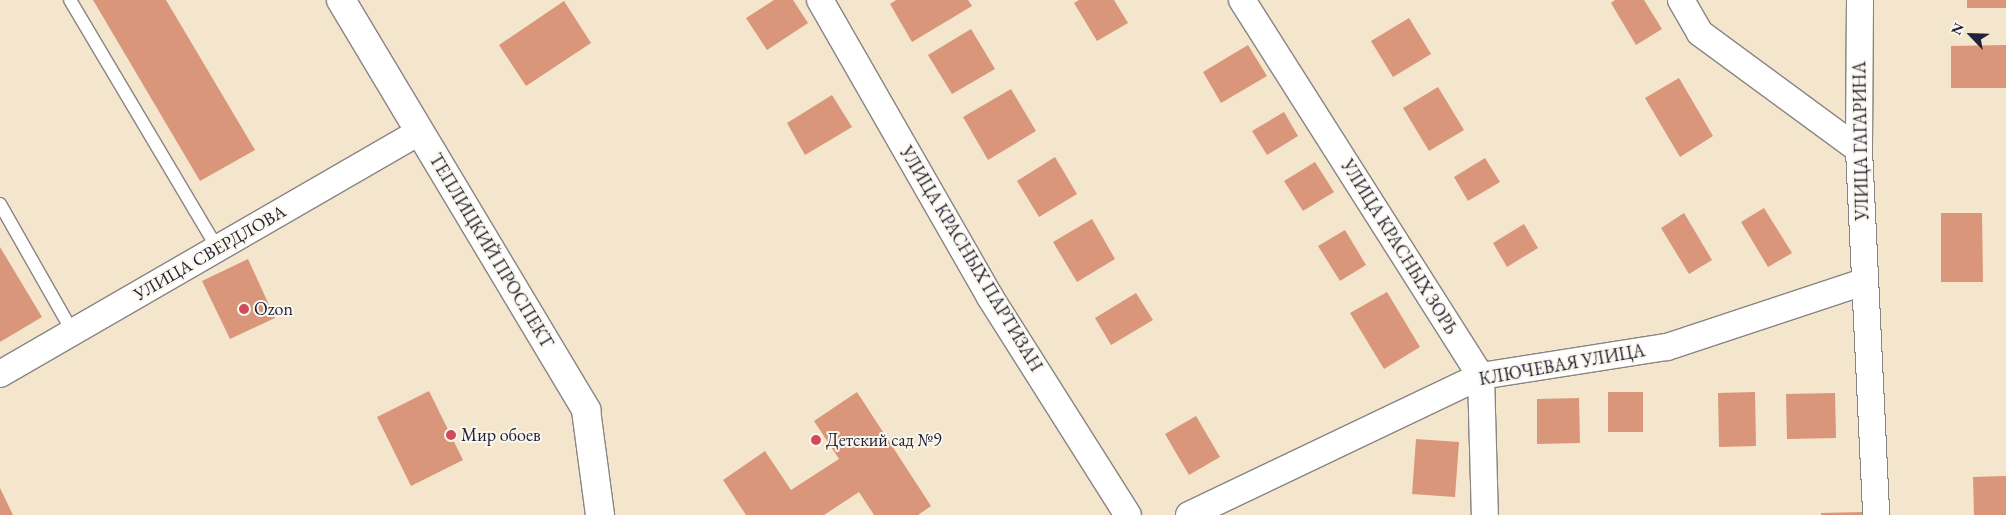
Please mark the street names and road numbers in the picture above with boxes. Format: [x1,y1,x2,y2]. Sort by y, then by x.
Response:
street label: УЛИЦА ГАГАРИНА [1849,61,1873,221]
street label: УЛИЦА КРАСНЫХ ПАРТИЗАН [895,142,1047,376]
street label: ТЕПЛИЦКИЙ ПРОСПЕКТ [424,150,558,352]
street label: УЛИЦА КРАСНЫХ ЗОРЬ [1336,156,1462,338]
street label: УЛИЦА СВЕРДЛОВА [130,201,290,305]
street label: КЛЮЧЕВАЯ УЛИЦА [1477,340,1647,390]

